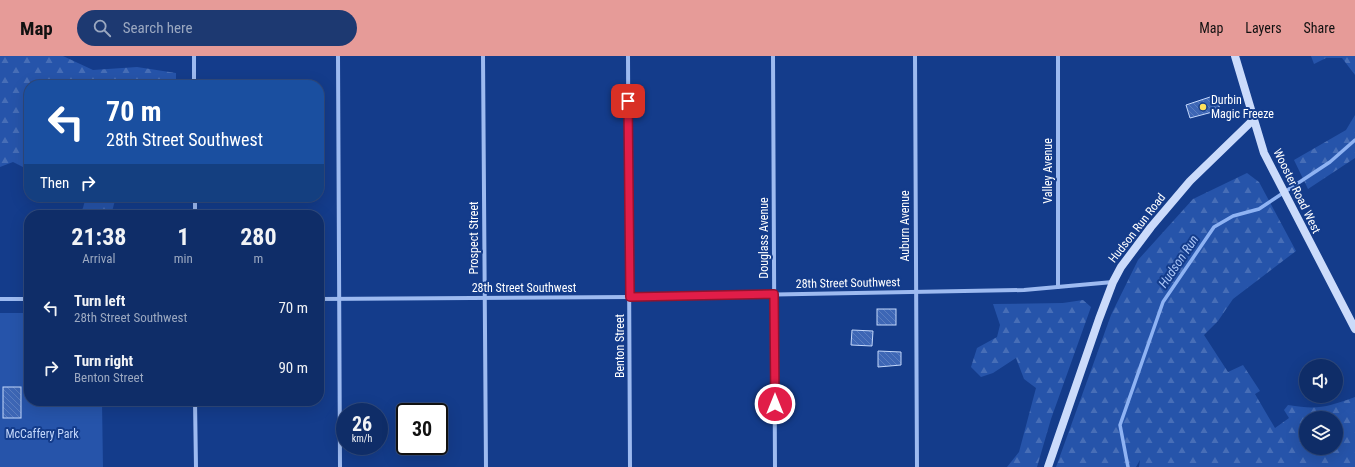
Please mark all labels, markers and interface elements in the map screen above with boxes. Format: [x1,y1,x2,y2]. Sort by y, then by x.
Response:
search box [77,10,357,46]
text: Map [20,17,53,40]
icon: search [91,17,113,39]
text: Search here [123,19,193,37]
text: Map [1199,20,1223,36]
text: Layers [1245,20,1282,36]
text: Share [1304,20,1335,36]
pin [611,84,645,118]
icon: arrive [617,90,639,112]
place label: Durbin Magic Freeze [1211,93,1274,121]
text: 70 m [106,95,162,128]
icon: left [40,96,92,148]
marker: Durbin Magic Freeze [1198,102,1208,112]
text: 28th Street Southwest [106,129,263,150]
street label: Valley Avenue [1041,138,1055,204]
street label: Wooster Road West [1270,146,1324,236]
icon: right [77,172,99,194]
text: Then [40,174,69,192]
street label: Auburn Avenue [898,190,912,262]
street label: Hudson Run Road [1106,191,1168,265]
street label: Douglass Avenue [757,197,771,279]
street label: Prospect Street [467,201,481,275]
text: 21:38 [71,223,126,251]
text: 1 [177,223,189,251]
text: 280 [240,223,277,251]
water label: Hudson Run [1155,232,1201,290]
text: Arrival [82,251,115,266]
text: min [174,251,193,266]
text: m [254,251,263,266]
street label: 28th Street Southwest [796,275,901,291]
street label: 28th Street Southwest [472,281,577,295]
text: Turn left [74,292,125,310]
icon: left [40,297,62,319]
text: 70 m [278,299,308,317]
text: 28th Street Southwest [74,310,187,325]
street label: Benton Street [613,313,627,378]
text: Turn right [74,352,133,370]
icon: right [40,357,62,379]
text: 90 m [278,359,308,377]
map controls [1299,359,1343,455]
button: sound [1299,359,1343,403]
text: Benton Street [74,370,143,385]
position arrow [754,383,796,425]
speed limit sign: 30 [396,403,448,455]
button: layers [1299,411,1343,455]
text: 26 [352,412,372,436]
park label: McCaffery Park [5,427,79,441]
text: km/h [352,433,372,444]

